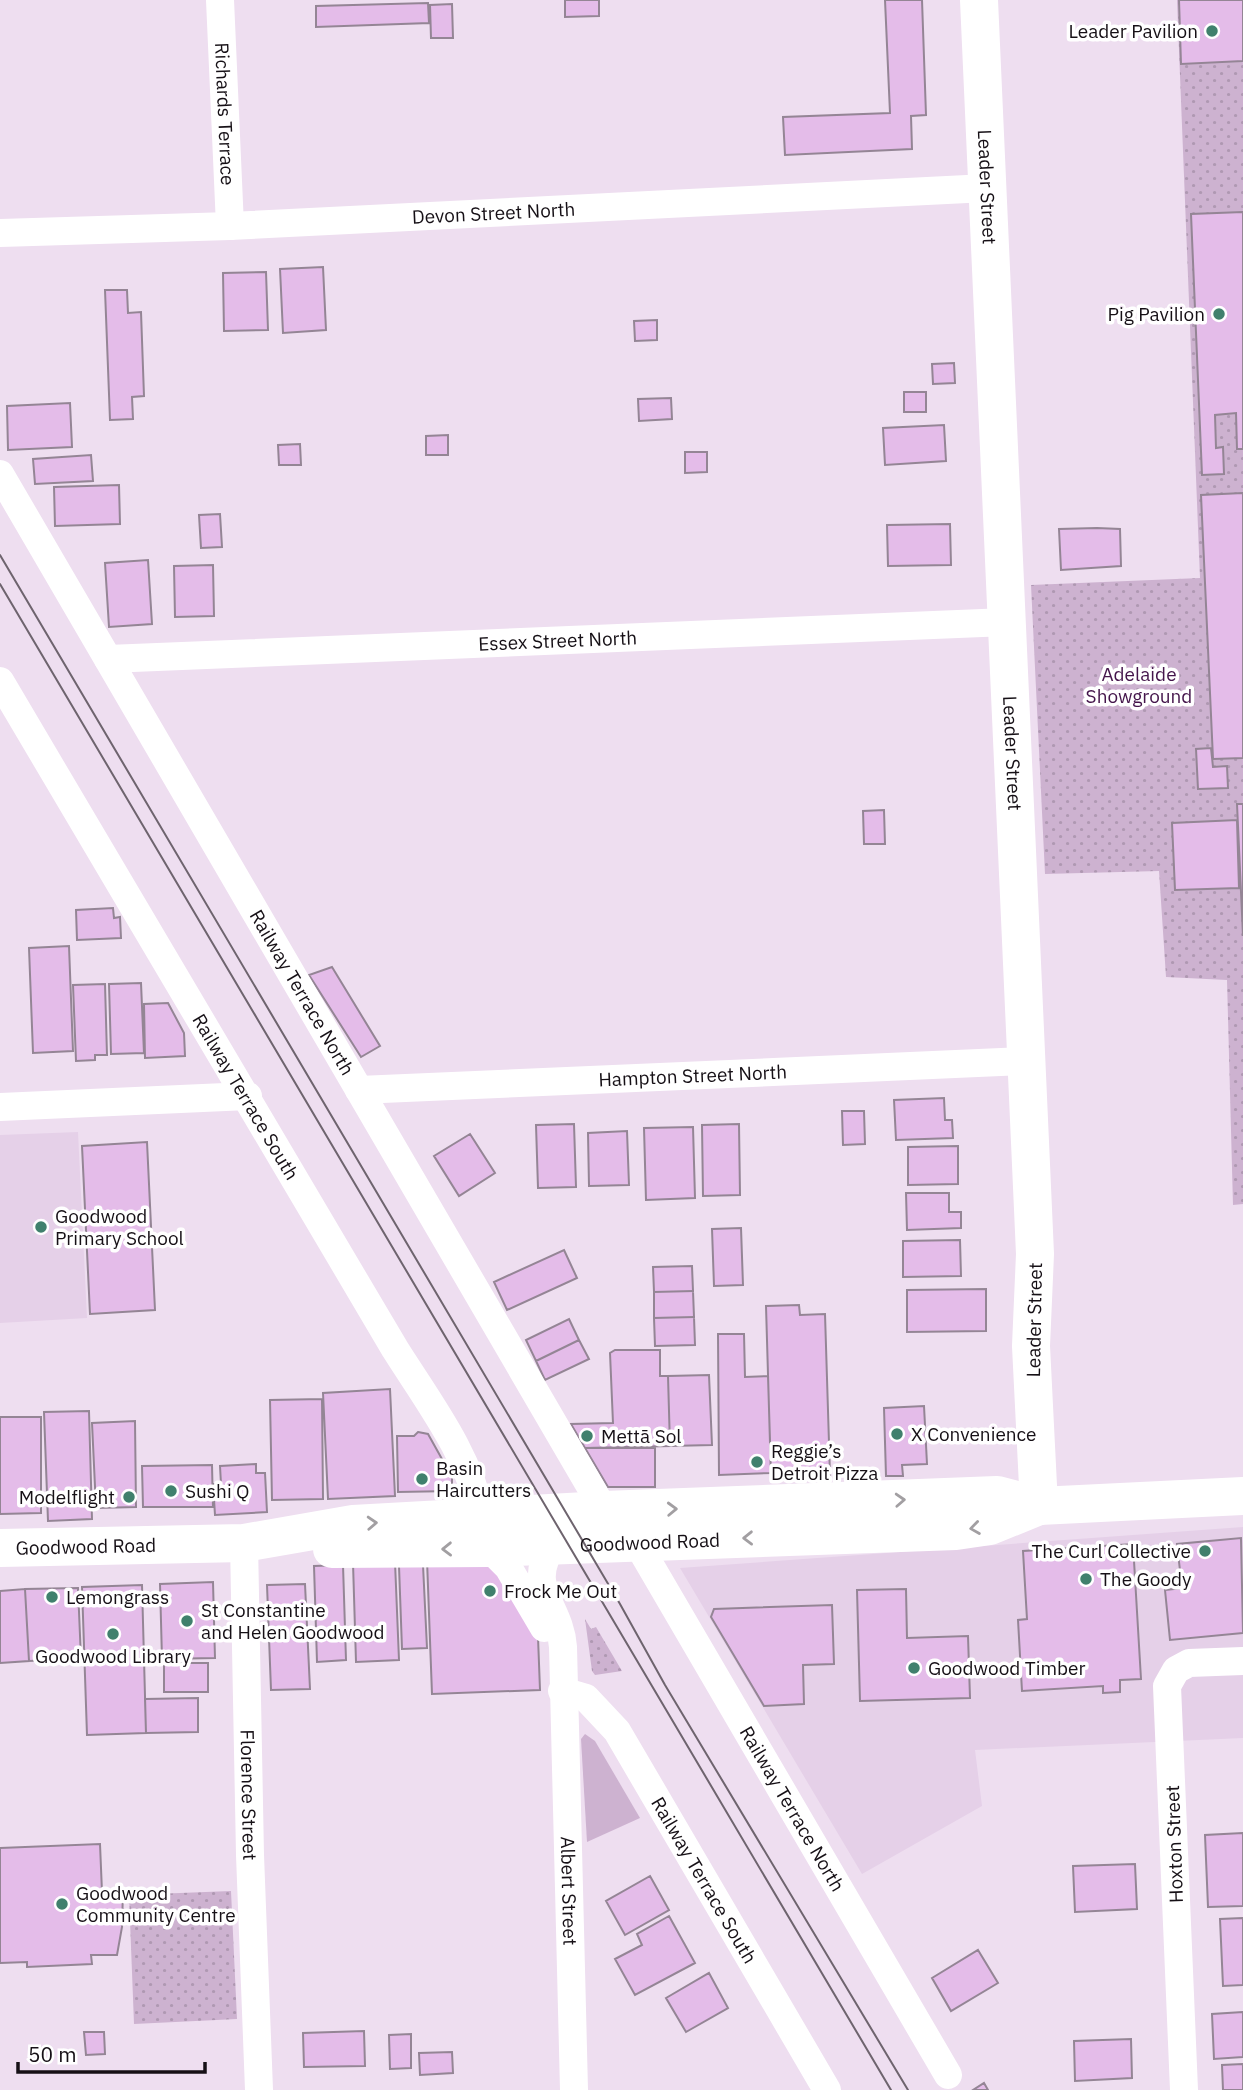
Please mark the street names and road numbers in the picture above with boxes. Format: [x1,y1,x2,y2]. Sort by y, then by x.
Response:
street label: Richards Terrace [210,42,240,186]
street label: Leader Street [973,129,1002,245]
street label: Devon Street North [411,197,576,229]
street label: Essex Street North [478,625,638,656]
street label: Leader Street [998,695,1027,811]
street label: Railway Terrace North [245,905,360,1079]
street label: Railway Terrace South [187,1009,304,1184]
street label: Hampton Street North [598,1059,788,1092]
street label: Leader Street [1021,1262,1047,1378]
street label: Goodwood Road [579,1528,721,1557]
street label: Goodwood Road [15,1533,156,1560]
street label: Railway Terrace North [735,1722,850,1896]
street label: Florence Street [236,1729,262,1861]
street label: Hoxton Street [1160,1785,1188,1903]
street label: Railway Terrace South [646,1793,762,1968]
street label: Albert Street [556,1836,582,1946]

